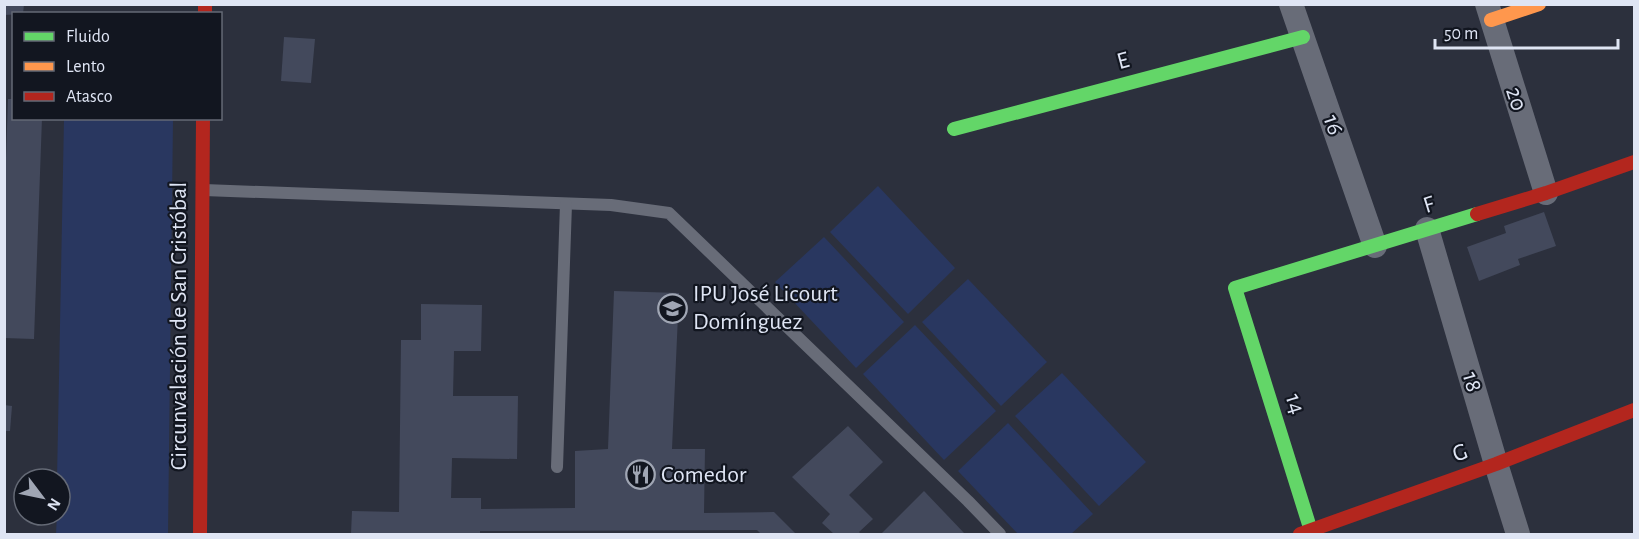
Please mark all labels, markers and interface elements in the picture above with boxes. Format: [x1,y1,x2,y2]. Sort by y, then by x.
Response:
legend [12,12,222,120]
scale bar [1435,12,1618,50]
text: 50 m [1444,25,1478,43]
text: Fluido [66,28,110,46]
street label: E [1114,48,1132,74]
text: Lento [66,58,105,76]
street label: 20 [1501,84,1531,114]
text: Atasco [66,88,113,106]
street label: 16 [1318,112,1348,138]
street label: Circunvalación de San Cristóbal [167,182,191,470]
street label: F [1421,192,1438,218]
place label: IPU José Licourt Domínguez [693,282,838,334]
school or university icon: IPU José Licourt Domínguez [656,292,688,324]
street label: 18 [1458,369,1486,395]
street label: 14 [1281,391,1309,417]
street label: G [1449,439,1471,467]
restaurant icon: Comedor [624,459,656,491]
place label: Comedor [661,463,747,487]
north arrow [12,467,72,527]
text: N [44,495,64,513]

